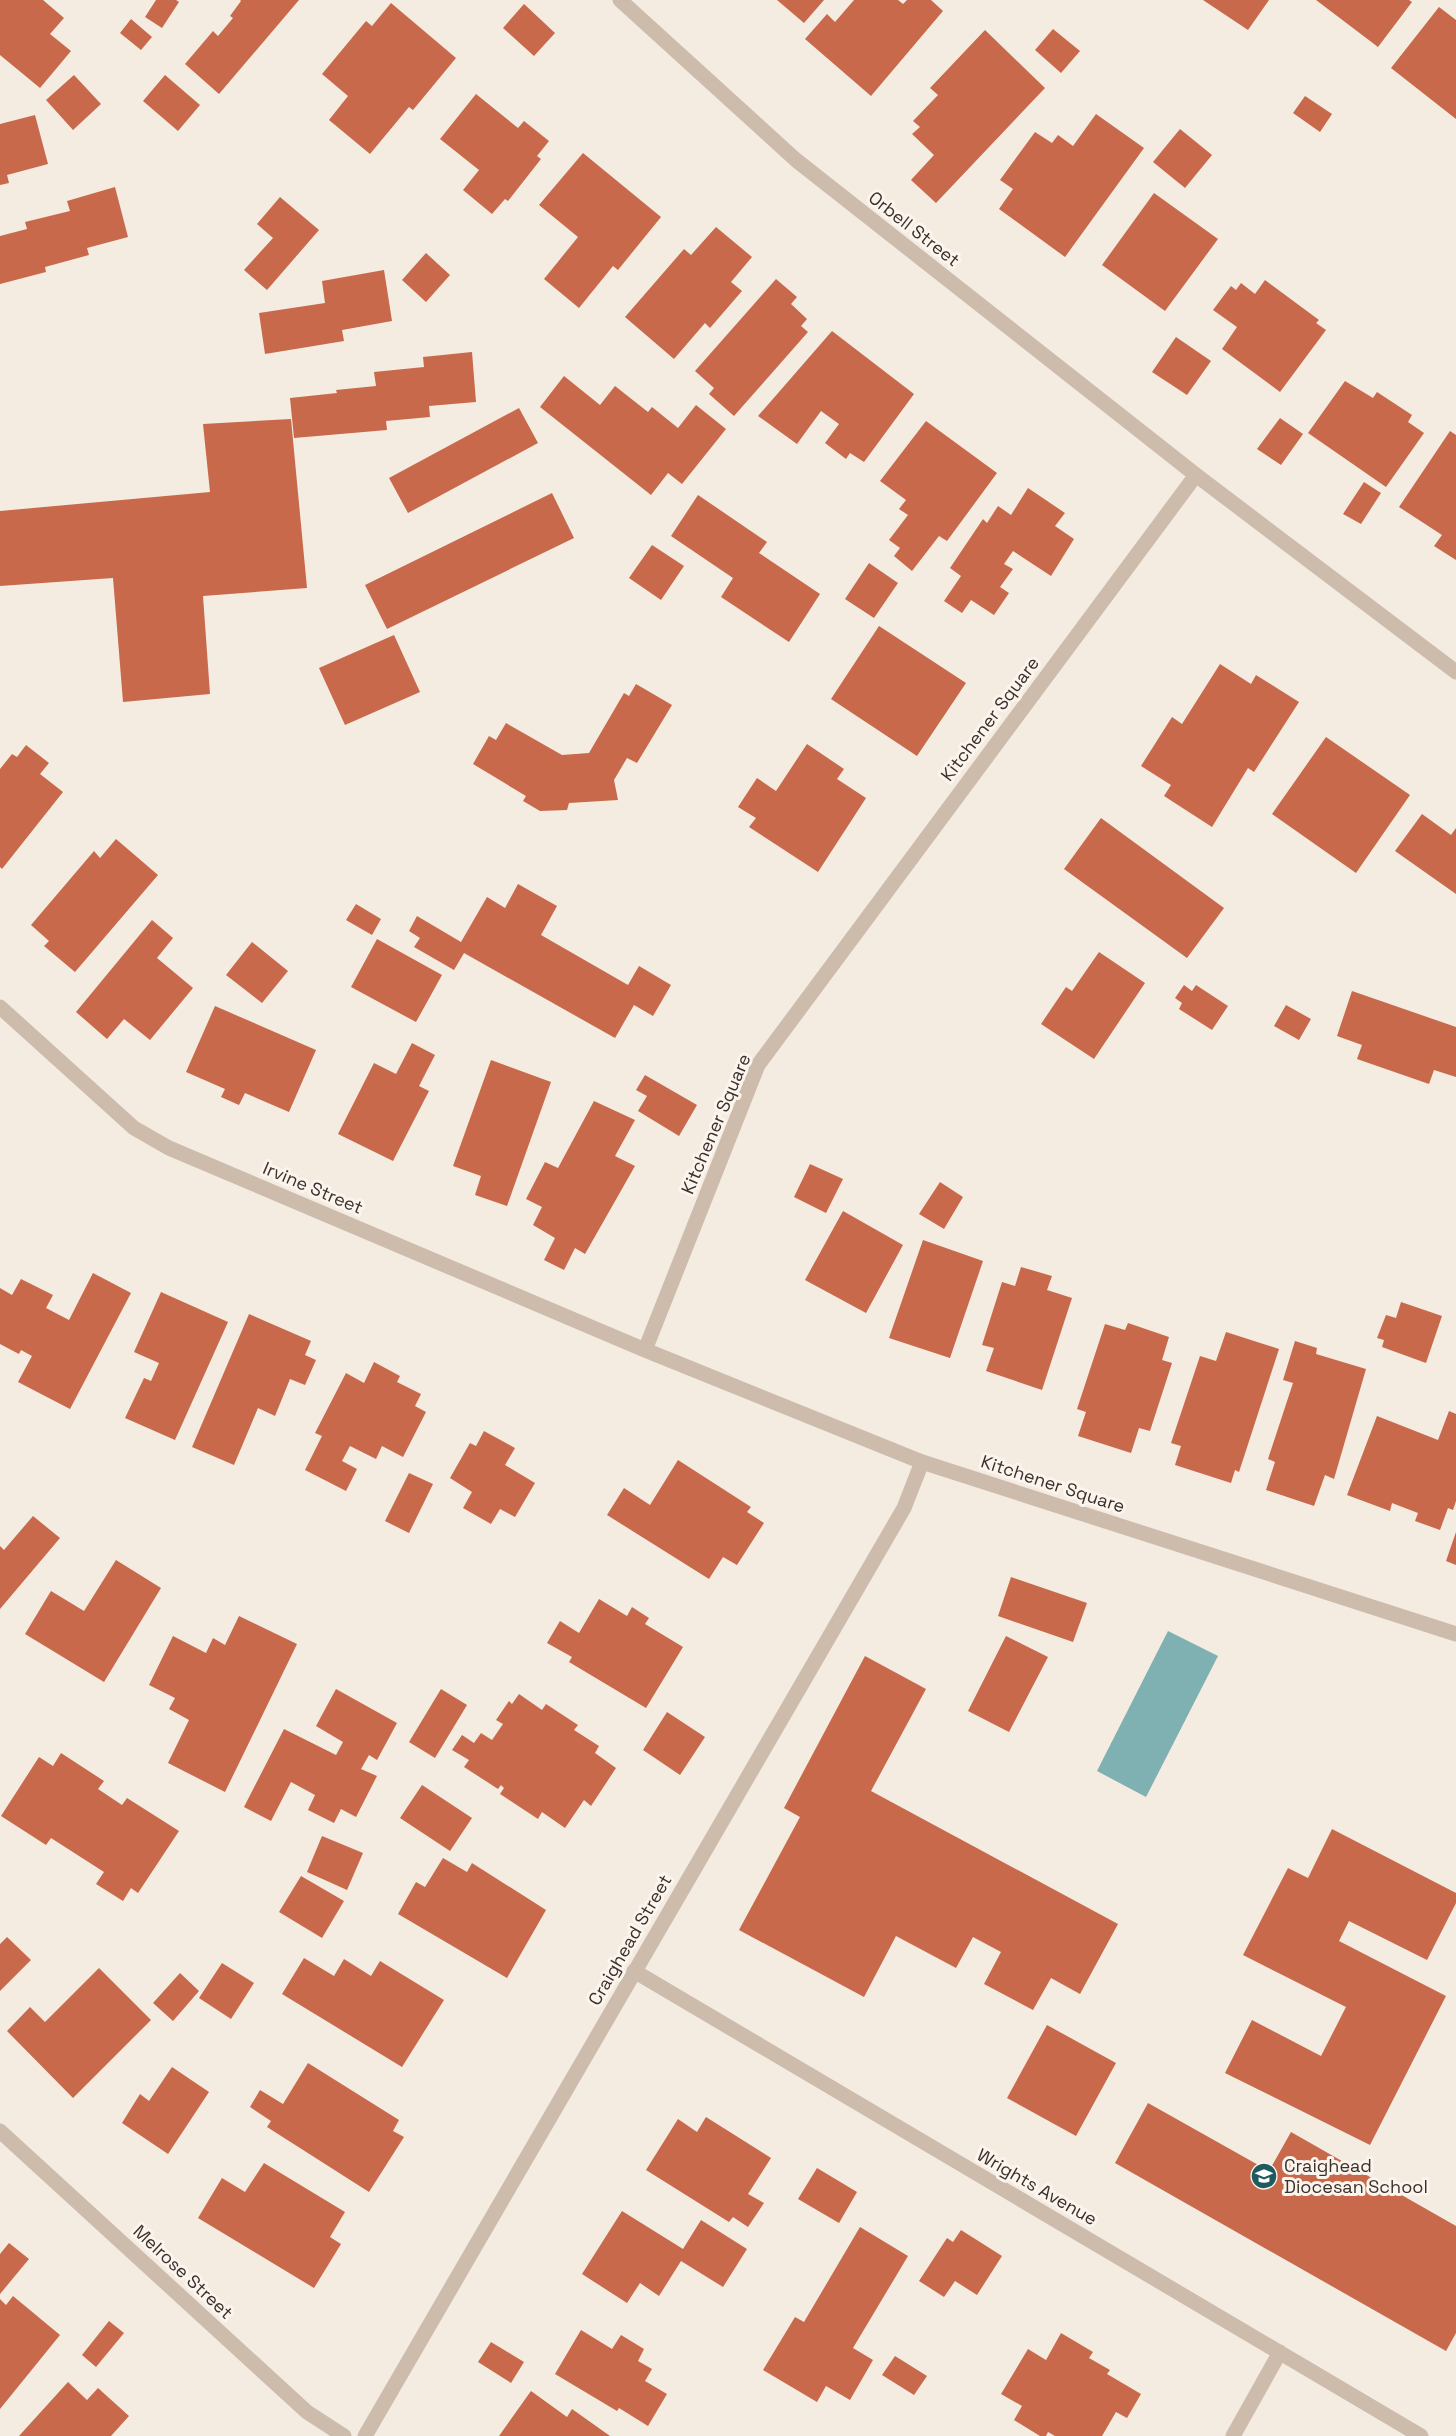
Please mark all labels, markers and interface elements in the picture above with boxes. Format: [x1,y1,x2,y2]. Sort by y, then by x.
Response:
street label: Orbell Street [864,186,965,271]
street label: Kitchener Square [935,652,1044,786]
street label: Kitchener Square [676,1050,755,1197]
street label: Irvine Street [260,1156,367,1219]
street label: Kitchener Square [978,1449,1128,1518]
street label: Craighead Street [583,1870,676,2009]
street label: Wrights Avenue [973,2143,1101,2230]
place label: Craighead Diocesan School [1284,2154,1428,2198]
school or university icon: Craighead Diocesan School [1249,2161,1279,2191]
street label: Melrose Street [129,2220,238,2324]

